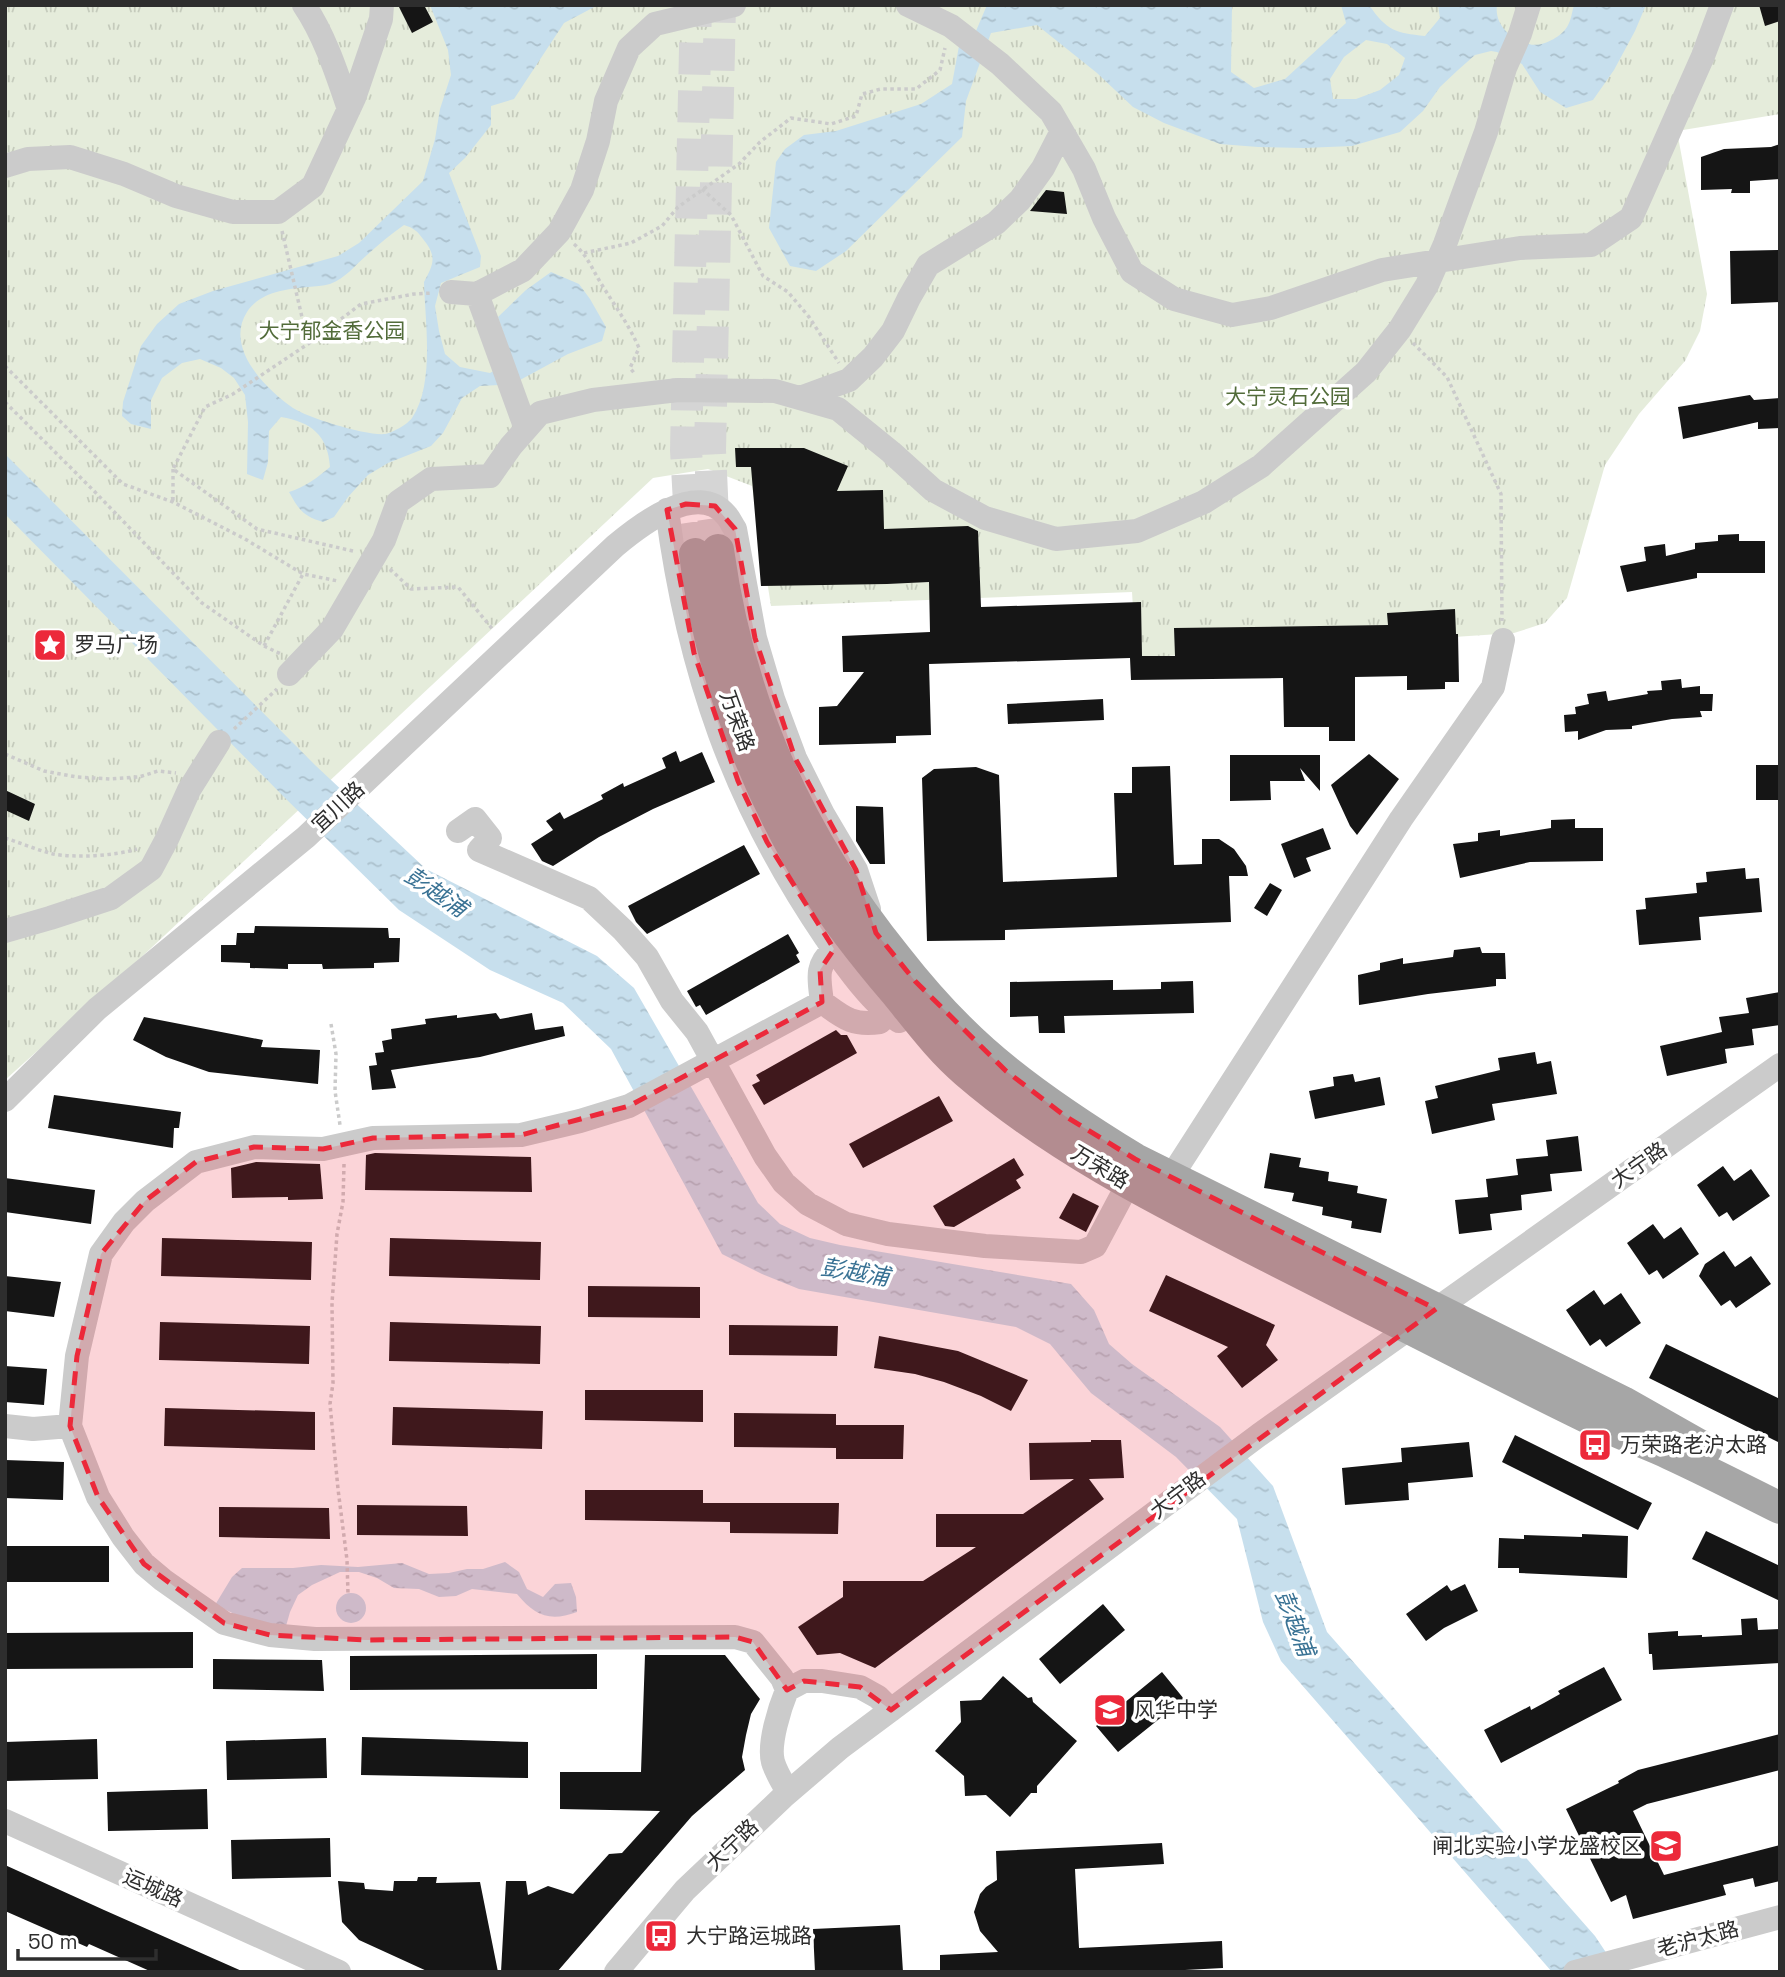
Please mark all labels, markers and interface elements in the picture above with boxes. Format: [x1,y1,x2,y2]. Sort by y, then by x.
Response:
park label: 大宁郁金香公园 [259,317,406,344]
park label: 大宁灵石公园 [1225,383,1351,410]
place icon: 罗马广场 [31,626,69,664]
place label: 罗马广场 [74,631,158,658]
street label: 万荣路 [714,687,761,755]
street label: 宜川路 [305,775,370,838]
water label: 彭越浦 [399,860,476,926]
street label: 大宁路 [1605,1135,1672,1194]
street label: 万荣路 [1066,1139,1134,1194]
water label: 彭越浦 [819,1252,895,1293]
bus stop icon: 万荣路老沪太路 [1576,1426,1614,1464]
place label: 万荣路老沪太路 [1620,1431,1767,1458]
street label: 大宁路 [1144,1465,1211,1524]
water label: 彭越浦 [1269,1585,1323,1664]
school or university icon: 风华中学 [1091,1691,1129,1729]
place label: 风华中学 [1134,1696,1218,1723]
street label: 大宁路 [700,1813,764,1876]
school or university icon: 闸北实验小学龙盛校区 [1647,1827,1685,1865]
place label: 闸北实验小学龙盛校区 [1432,1832,1642,1859]
street label: 运城路 [119,1862,187,1913]
street label: 老沪太路 [1654,1915,1742,1962]
bus stop icon: 大宁路运城路 [642,1917,680,1955]
scale bar [18,1918,156,1962]
place label: 大宁路运城路 [686,1922,812,1949]
text: 50 m [28,1928,78,1955]

